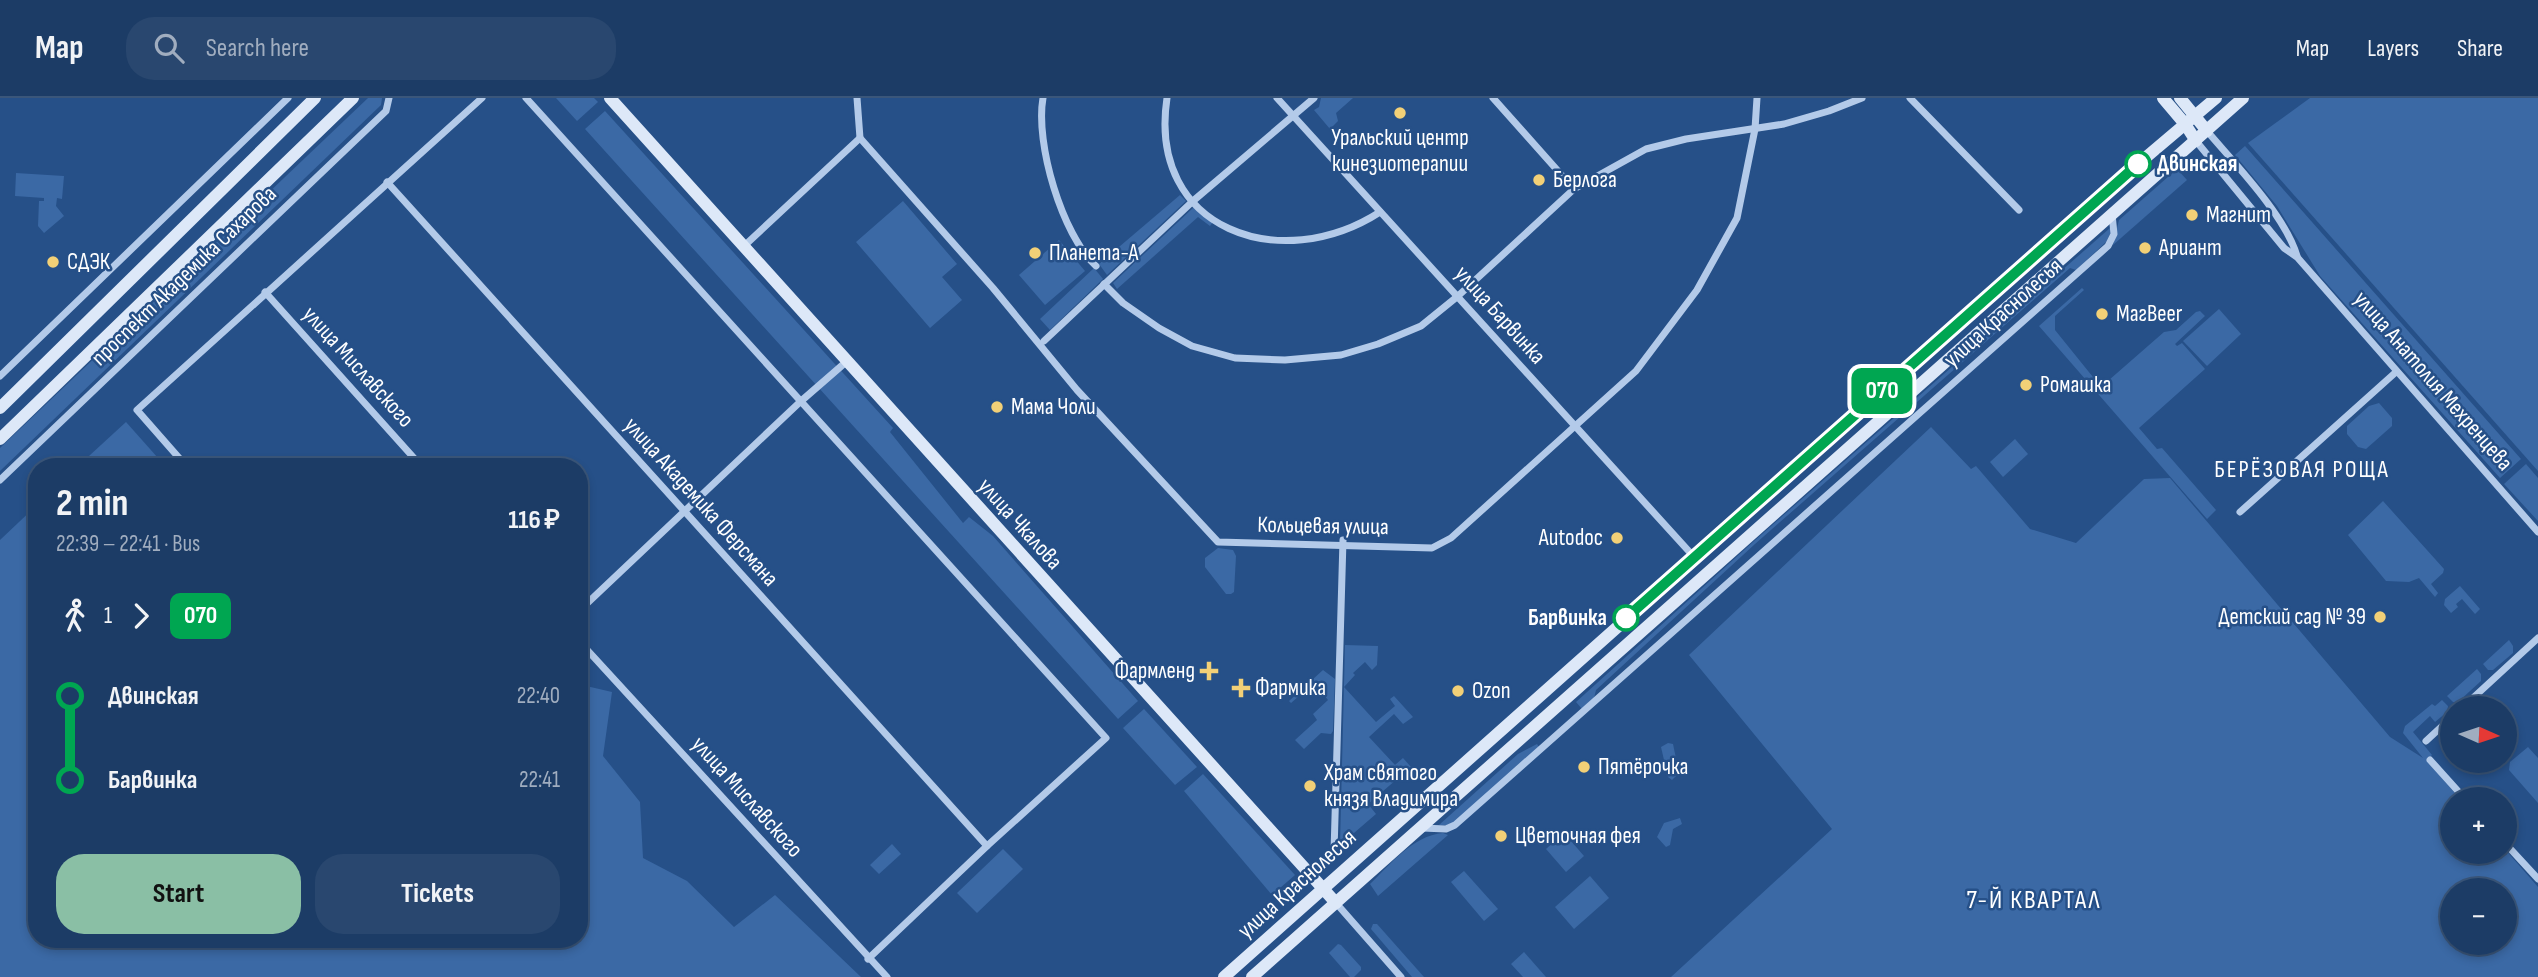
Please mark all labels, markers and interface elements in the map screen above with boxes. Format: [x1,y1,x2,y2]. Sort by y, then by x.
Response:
search box [126,17,616,80]
text: Map [35,28,84,68]
icon: search [150,29,188,67]
text: Search here [206,33,309,64]
text: Map [2296,34,2329,63]
text: Layers [2367,34,2419,63]
text: Share [2457,34,2503,63]
marker: Уральский центр кинезиотерапии [1392,105,1408,121]
place label: Уральский центр кинезиотерапии [1331,124,1469,178]
place label: Двинская [2157,150,2237,178]
marker: Двинская [2125,151,2151,177]
place label: Берлога [1553,166,1617,194]
marker: Берлога [1531,172,1547,188]
street label: проспект Академика Сахарова [86,180,282,372]
place label: Магнит [2206,201,2271,229]
marker: Магнит [2184,207,2200,223]
place label: Ариант [2158,234,2222,262]
place label: Планета-А [1049,239,1138,267]
marker: Ариант [2137,240,2153,256]
marker: Планета-А [1027,245,1043,261]
place label: СДЭК [67,248,111,276]
street label: улица Краснолесья [1938,252,2068,374]
marker: СДЭК [45,254,61,270]
street label: улица Барвинка [1448,260,1552,370]
street label: улица Анатолия Мехренцева [2347,285,2519,477]
place label: МагBeer [2116,300,2183,328]
street label: улица Миславского [296,301,420,433]
marker: МагBeer [2094,306,2110,322]
line badge: 070 [1842,368,1922,414]
place label: Ромашка [2040,371,2111,399]
text: 070 [1865,376,1899,405]
marker: Ромашка [2018,377,2034,393]
place label: Мама Чоли [1011,393,1096,421]
marker: Мама Чоли [989,399,1005,415]
street label: улица Академика Ферсмана [618,412,784,592]
district label: БЕРЁЗОВАЯ РОЩА [2214,455,2390,484]
street label: улица Чкалова [972,473,1068,575]
text: 2 min [56,481,128,526]
text: 116 ₽ [508,505,560,536]
street label: Кольцевая улица [1257,511,1389,541]
place label: Autodoc [1538,524,1603,552]
text: 22:39 – 22:41 · Bus [56,530,200,558]
marker: Autodoc [1609,530,1625,546]
icon: walk [56,597,94,635]
icon: forward [122,597,160,635]
text: 070 [184,601,217,630]
text: 1 [104,602,112,630]
place label: Детский сад № 39 [2218,603,2366,631]
place label: Барвинка [1528,604,1607,632]
marker: Барвинка [1613,605,1639,631]
marker: Детский сад № 39 [2372,609,2388,625]
place label: Фармленд [1115,657,1195,685]
marker: Фармленд [1201,663,1217,679]
place label: Фармика [1255,674,1326,702]
place label: Ozon [1472,677,1511,705]
marker: Фармика [1233,680,1249,696]
text: Двинская [108,681,199,712]
text: 22:40 [517,682,560,710]
marker: Ozon [1450,683,1466,699]
north arrow [2440,696,2516,774]
map controls [2440,696,2517,955]
street label: улица Миславского [685,731,809,863]
place label: Пятёрочка [1598,753,1688,781]
place label: Храм святого князя Владимира [1323,759,1458,813]
marker: Пятёрочка [1576,759,1592,775]
text: Барвинка [108,765,197,796]
text: 22:41 [519,766,560,794]
marker: Храм святого князя Владимира [1302,778,1318,794]
button: + [2440,787,2517,864]
place label: Цветочная фея [1515,822,1641,850]
street label: улица Краснолесья [1232,823,1362,945]
marker: Цветочная фея [1493,828,1509,844]
button: Start [56,854,301,934]
button: Tickets [315,854,560,934]
button: − [2440,878,2517,955]
district label: 7-Й КВАРТАЛ [1966,885,2102,916]

